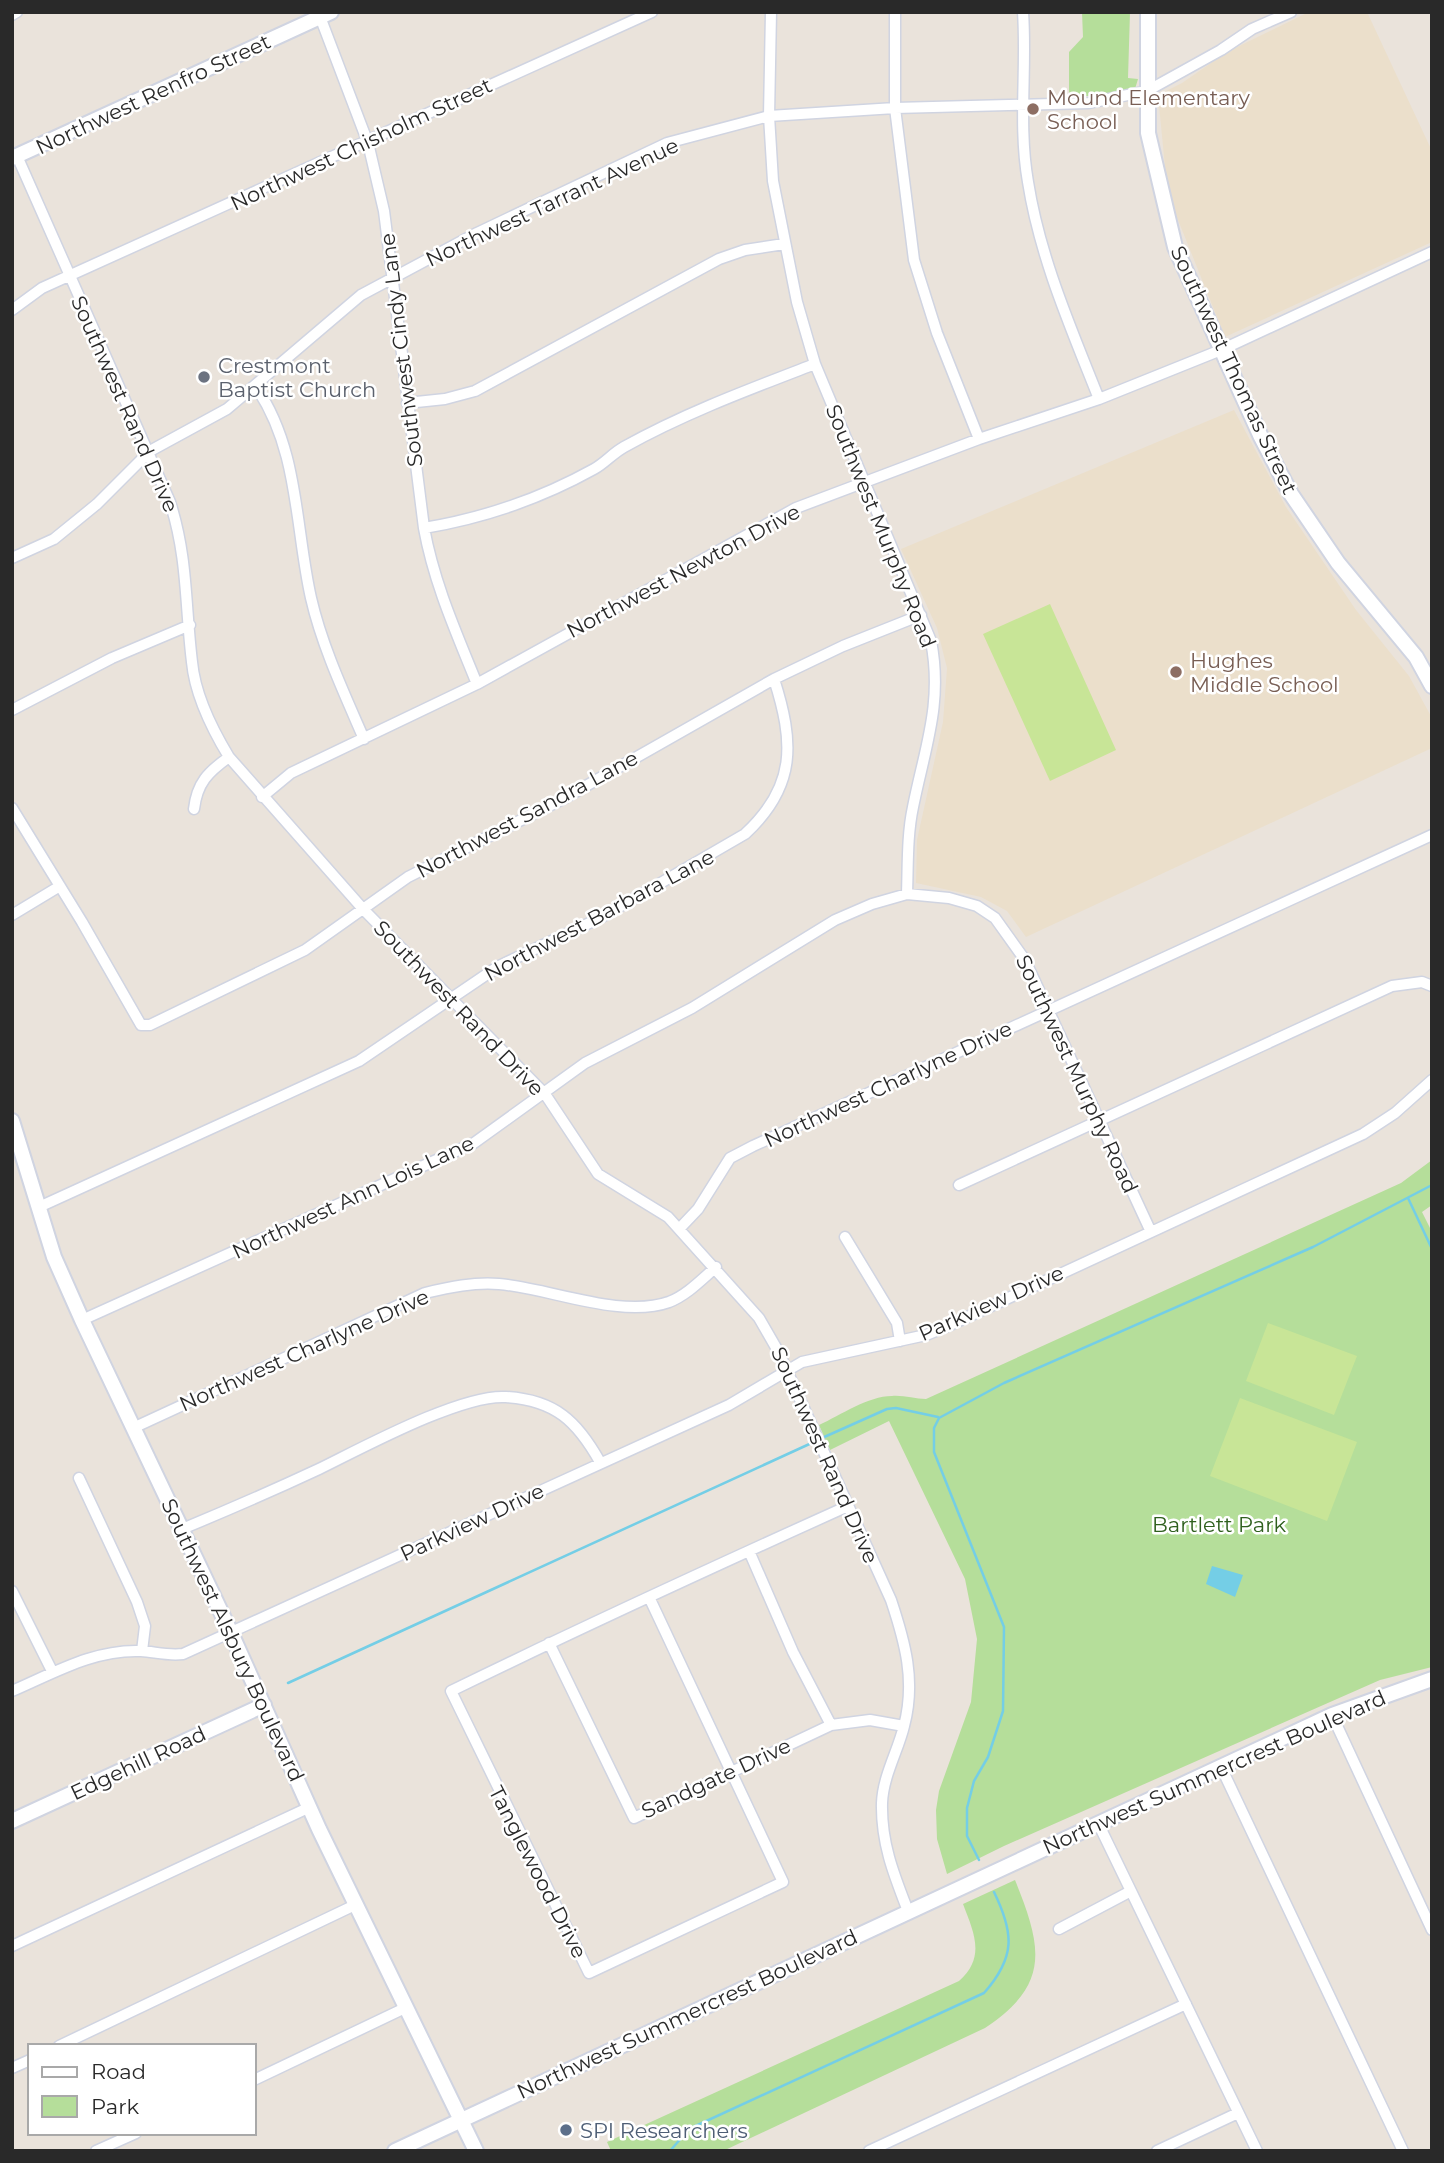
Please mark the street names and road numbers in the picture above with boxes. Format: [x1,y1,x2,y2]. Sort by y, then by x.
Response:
street label: Northwest Renfro Street [32,29,274,159]
street label: Northwest Chisholm Street [226,72,496,216]
street label: Northwest Tarrant Avenue [422,132,682,272]
street label: Southwest Cindy Lane [374,232,428,468]
street label: Southwest Thomas Street [1165,242,1303,498]
street label: Southwest Rand Drive [66,292,184,516]
street label: Southwest Murphy Road [821,401,941,651]
street label: Northwest Newton Drive [562,499,804,643]
street label: Northwest Sandra Lane [412,745,642,883]
street label: Northwest Barbara Lane [480,844,718,986]
street label: Southwest Rand Drive [369,915,549,1101]
street label: Southwest Murphy Road [1011,951,1143,1197]
street label: Northwest Charlyne Drive [760,1015,1016,1153]
street label: Northwest Ann Lois Lane [228,1130,478,1264]
street label: Parkview Drive [915,1260,1067,1346]
street label: Northwest Charlyne Drive [175,1284,433,1416]
street label: Southwest Rand Drive [766,1343,884,1567]
street label: Parkview Drive [396,1478,548,1566]
street label: Southwest Alsbury Boulevard [156,1495,310,1785]
street label: Northwest Summercrest Boulevard [1039,1685,1389,1859]
street label: Edgehill Road [66,1721,210,1805]
street label: Sandgate Drive [637,1732,795,1824]
street label: Tanglewood Drive [484,1782,592,1962]
street label: Northwest Summercrest Boulevard [513,1924,861,2104]

